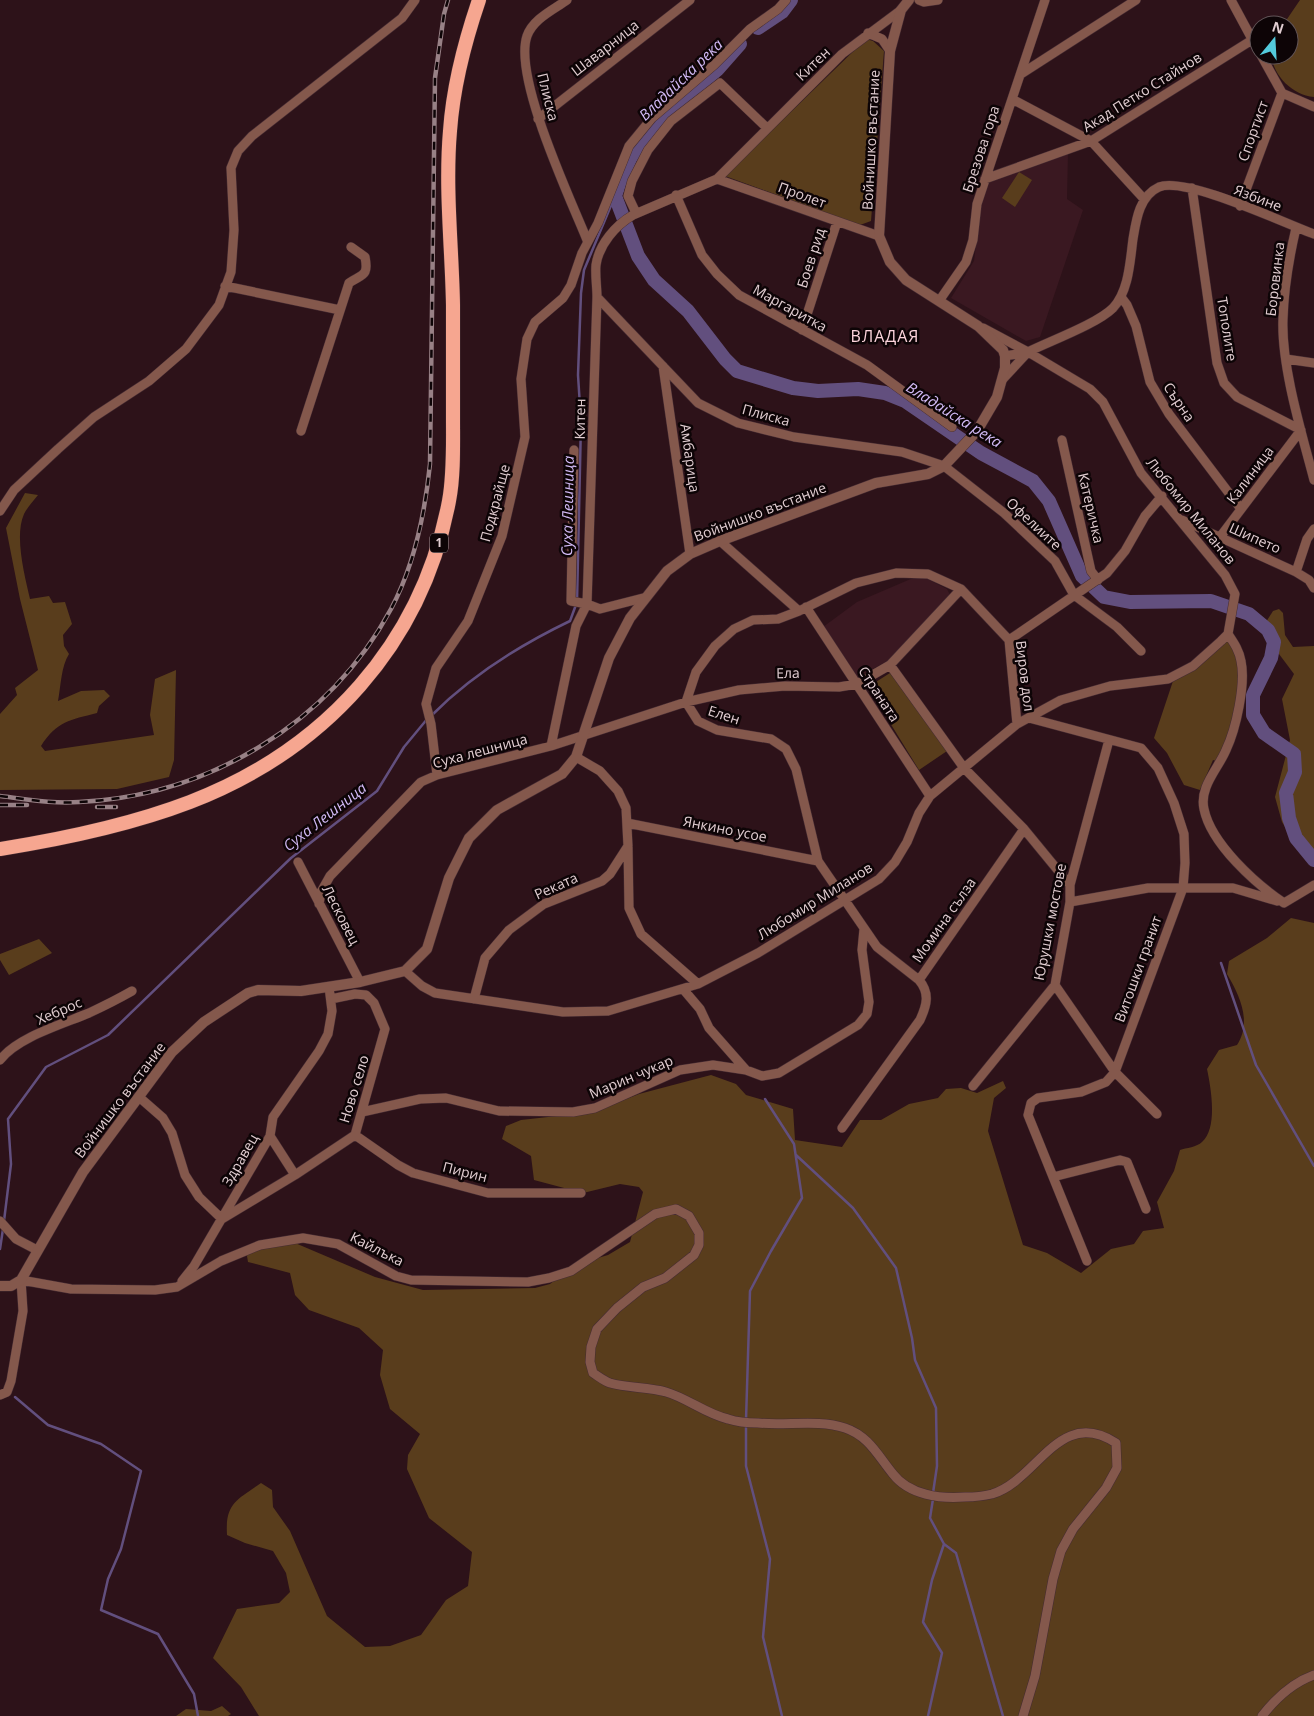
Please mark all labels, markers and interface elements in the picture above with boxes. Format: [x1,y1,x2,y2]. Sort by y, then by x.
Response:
street label: Шаварница [567,15,642,80]
north arrow [1249,15,1299,65]
text: N [1270,16,1287,38]
water label: Владайска река [634,34,727,124]
street label: Китен [791,43,834,85]
street label: Акад Петко Стайнов [1079,47,1205,136]
street label: Войнишко въстание [857,69,884,210]
street label: Плиска [533,71,564,123]
street label: Спортист [1233,97,1272,164]
street label: Брезова гора [958,103,1004,195]
street label: Пролет [776,177,829,212]
street label: Язбине [1232,180,1285,215]
street label: Боев рид [792,225,829,290]
street label: Боровинка [1261,241,1288,317]
street label: Маргаритка [750,279,831,336]
street label: Тополите [1213,296,1242,362]
district label: ВЛАДАЯ [851,325,919,347]
water label: Владайска река [903,377,1007,452]
street label: Сърна [1159,378,1199,425]
street label: Китен [570,398,589,440]
street label: Плиска [740,399,792,430]
street label: Амбарица [676,422,705,494]
street label: Калиница [1222,442,1278,507]
street label: Любомир Миланов [1142,453,1240,568]
water label: Суха Лешница [556,455,578,556]
street label: Подкрайще [475,462,514,544]
street label: Катеричка [1074,471,1109,545]
street label: Войнишко въстание [691,477,829,546]
street label: Офелиите [1003,493,1066,554]
street label: Шипето [1226,518,1284,557]
road number: 1 [430,534,448,552]
street label: Виров дол [1012,639,1039,712]
street label: Страната [854,662,904,725]
street label: Ела [776,663,800,682]
street label: Елен [706,700,743,729]
street label: Суха лешница [430,729,529,772]
water label: Суха Лешница [279,777,371,855]
street label: Янкино усое [682,811,769,846]
street label: Любомир Миланов [754,857,876,944]
street label: Юрушки мостове [1029,862,1070,982]
street label: Реката [531,868,581,904]
street label: Момина сълза [907,874,980,966]
street label: Лесковец [318,882,365,948]
street label: Витошки гранит [1109,913,1166,1025]
street label: Хеброс [33,992,85,1029]
street label: Войнишко въстание [70,1038,169,1161]
street label: Марин чукар [586,1050,676,1103]
street label: Ново село [334,1053,373,1125]
street label: Здравец [217,1130,262,1189]
street label: Пирин [441,1157,489,1186]
street label: Кайлъка [347,1227,407,1270]

